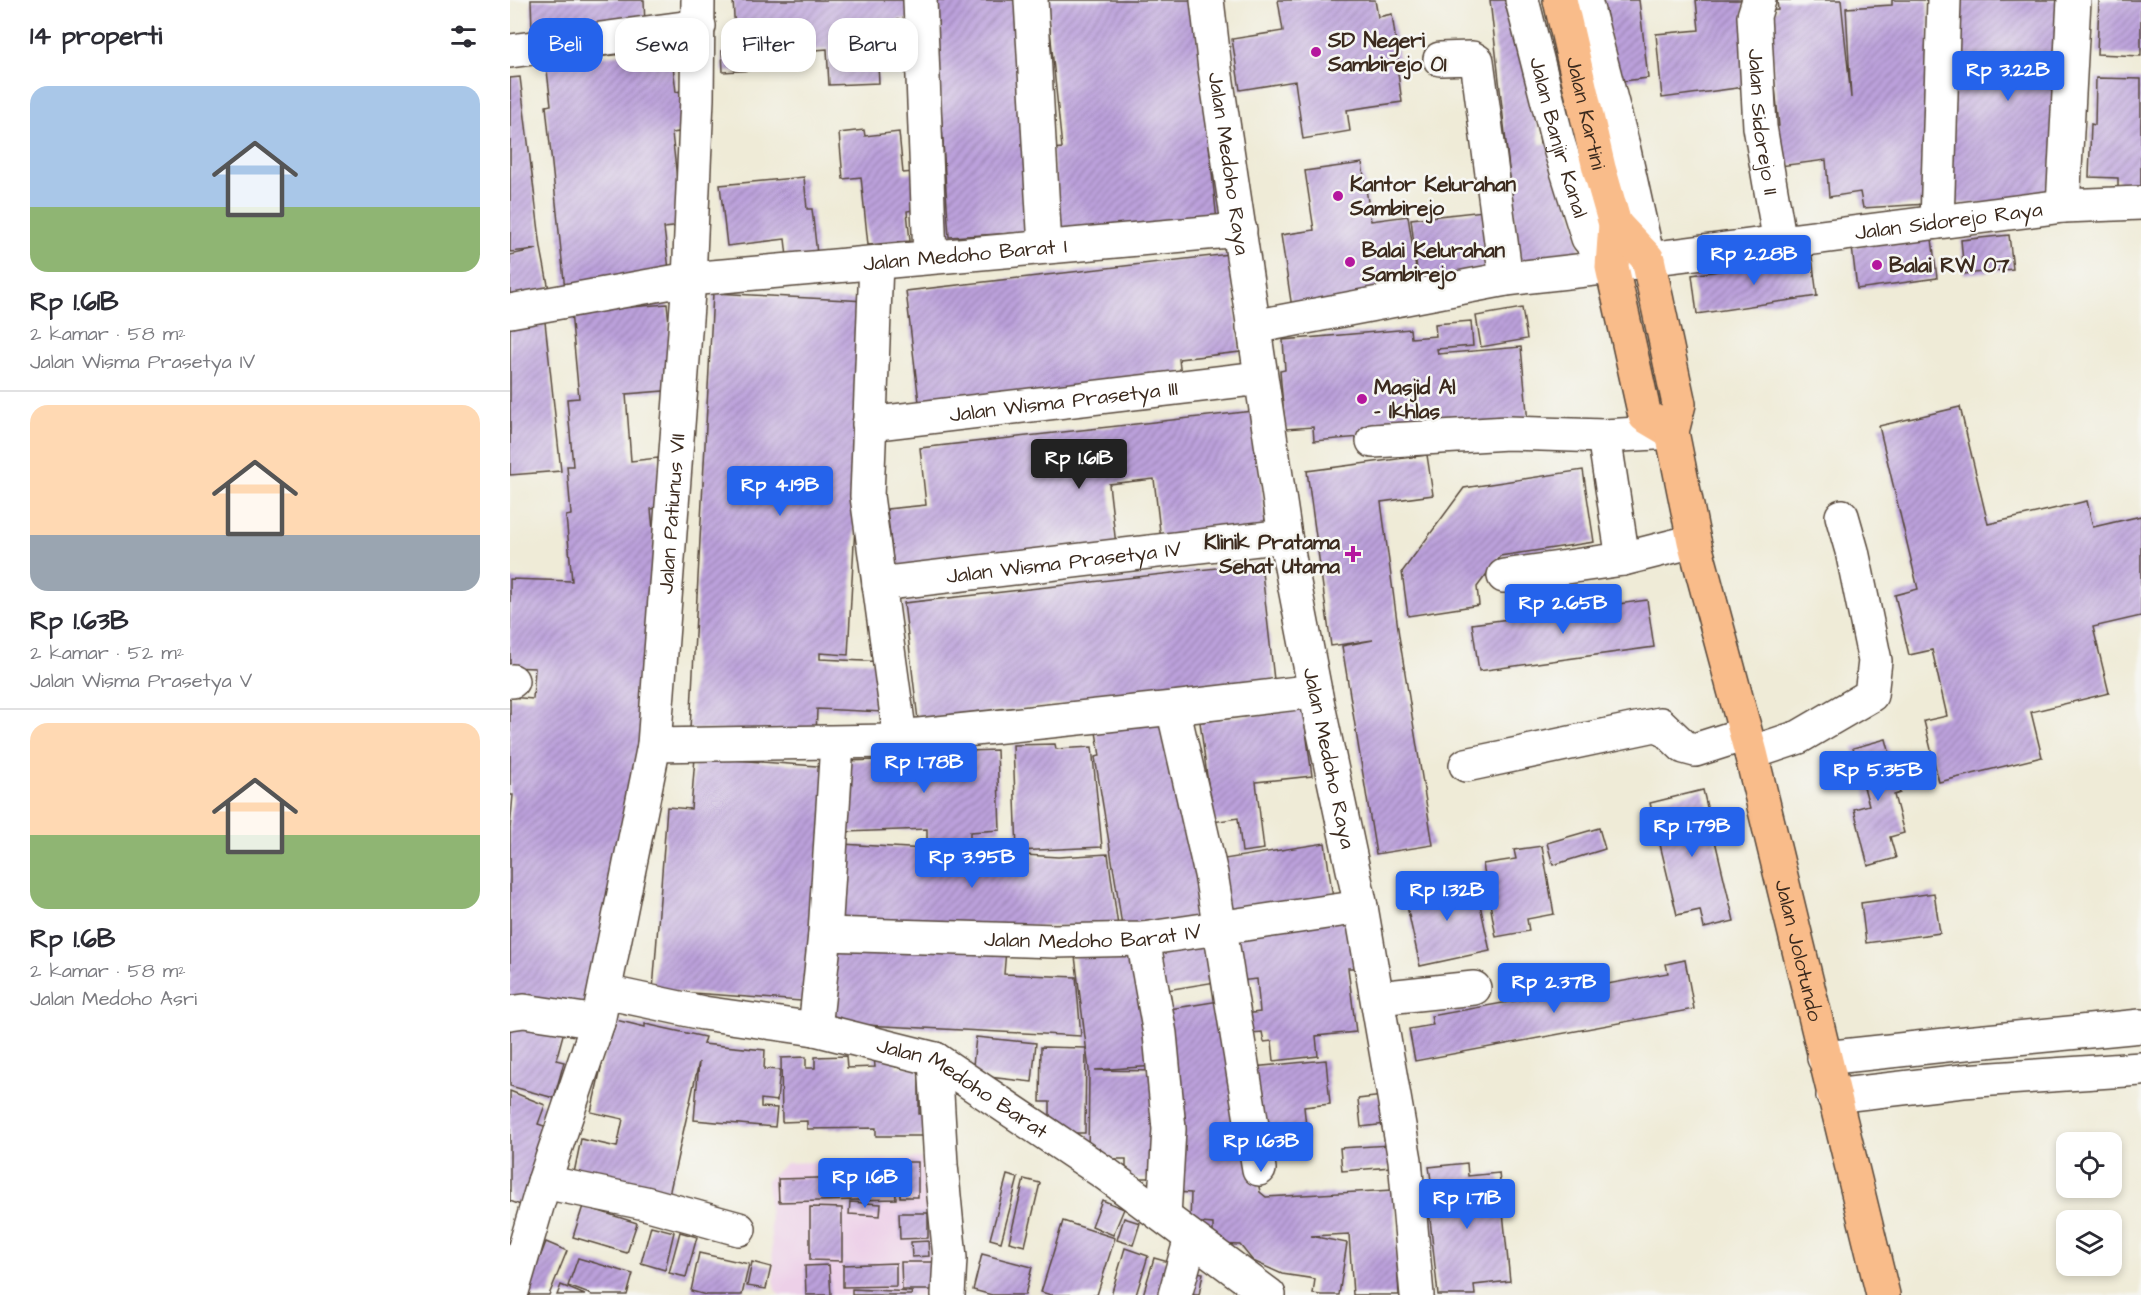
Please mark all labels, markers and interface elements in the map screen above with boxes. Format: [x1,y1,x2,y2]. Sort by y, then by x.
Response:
text: 14 properti [30,18,162,54]
chip: Beli [528,18,603,72]
chip: Sewa [615,18,709,72]
chip: Filter [721,18,816,72]
chip: Baru [828,18,918,72]
icon: filters [447,20,480,53]
place label: SD Negeri Sambirejo 01 [1327,26,1447,80]
marker: SD Negeri Sambirejo 01 [1309,45,1323,59]
street label: Jalan Sidorejo II [1741,48,1785,197]
pin: Rp 3.22B [1946,51,2070,102]
street label: Jalan Banjir Kanal [1522,54,1595,221]
street label: Jalan Kartini [1559,54,1613,172]
text: Rp 3.22B [1966,56,2050,84]
street label: Jalan Medoho Raya [1201,70,1257,257]
icon: home [201,125,309,233]
place label: Kantor Kelurahan Sambirejo [1349,170,1517,224]
marker: Kantor Kelurahan Sambirejo [1331,189,1345,203]
street label: Jalan Sidorejo Raya [1853,195,2044,247]
street label: Jalan Medoho Barat I [862,231,1068,278]
pin: Rp 2.28B [1692,235,1816,286]
place label: Balai Kelurahan Sambirejo [1361,236,1506,290]
text: Rp 2.28B [1711,240,1797,268]
place label: Balai RW 07 [1889,251,2010,280]
marker: Balai Kelurahan Sambirejo [1343,255,1357,269]
marker: Balai RW 07 [1870,258,1884,272]
text: Rp 1.61B [30,284,119,320]
text: 2 kamar · 58 m² [30,320,186,348]
text: Jalan Wisma Prasetya IV [30,348,255,376]
place label: Masjid Al - Ikhlas [1374,373,1456,426]
street label: Jalan Wisma Prasetya III [948,374,1180,429]
marker: Masjid Al - Ikhlas [1355,392,1369,406]
street label: Jalan Patiunus VII [651,433,692,595]
pin: Rp 1.61B [1017,439,1141,490]
icon: home [201,444,309,552]
text: Rp 1.61B [1045,444,1113,472]
pin: Rp 4.19B [718,466,842,517]
text: Rp 4.19B [741,471,819,499]
place label: Klinik Pratama Sehat Utama [1204,528,1340,581]
street label: Jalan Wisma Prasetya IV [944,534,1183,591]
marker: Klinik Pratama Sehat Utama [1344,545,1362,563]
pin: Rp 2.65B [1501,584,1625,635]
text: Rp 2.65B [1519,589,1607,617]
text: Rp 1.63B [30,603,128,639]
text: 2 kamar · 52 m² [30,639,184,667]
street label: Jalan Medoho Raya [1296,665,1362,852]
text: Jalan Wisma Prasetya V [30,667,252,695]
pin: Rp 1.78B [862,743,986,794]
text: Rp 1.78B [885,748,963,776]
pin: Rp 5.35B [1816,751,1940,802]
text: Rp 5.35B [1834,756,1922,784]
icon: home [201,762,309,870]
pin: Rp 1.79B [1630,807,1754,858]
text: Rp 1.79B [1654,812,1730,840]
pin: Rp 3.95B [910,838,1034,889]
text: Rp 3.95B [929,843,1015,871]
pin: Rp 1.32B [1385,871,1509,922]
text: Rp 1.32B [1410,876,1484,904]
street label: Jalan Jolotundo [1767,876,1830,1024]
street label: Jalan Medoho Barat IV [984,917,1203,956]
text: Rp 1.6B [30,921,115,957]
text: 2 kamar · 58 m² [30,957,186,985]
pin: Rp 2.37B [1492,963,1616,1014]
text: Rp 2.37B [1512,968,1596,996]
text: Jalan Medoho Asri [30,985,197,1013]
street label: Jalan Medoho Barat [874,1031,1054,1146]
pin: Rp 1.63B [1199,1122,1323,1173]
text: Rp 1.63B [1223,1127,1299,1155]
map controls [2056,1132,2122,1276]
button: locate [2056,1132,2122,1198]
pin: Rp 1.6B [810,1158,920,1209]
text: Rp 1.6B [832,1163,898,1191]
pin: Rp 1.71B [1405,1179,1529,1230]
text: Rp 1.71B [1433,1184,1501,1212]
button: layers [2056,1210,2122,1276]

